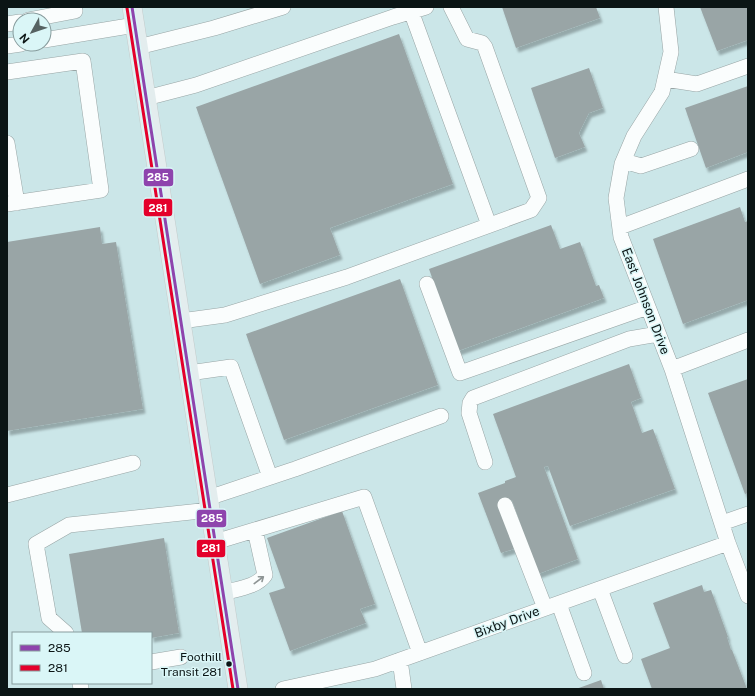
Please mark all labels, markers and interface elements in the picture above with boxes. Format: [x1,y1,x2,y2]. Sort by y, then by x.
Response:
north arrow [12,12,52,52]
text: N [17,31,32,46]
line badge: 285 [143,168,174,187]
text: 285 [147,171,169,183]
line badge: 281 [143,198,173,217]
text: 281 [148,202,168,214]
street label: East Johnson Drive [619,246,673,356]
line badge: 285 [196,509,227,528]
text: 285 [201,512,223,524]
line badge: 281 [196,539,226,558]
text: 281 [201,542,221,554]
one-way arrow [254,576,265,584]
street label: Bixby Drive [472,603,542,641]
legend [12,632,152,684]
text: 285 [48,641,71,655]
place label: Foothill Transit 281 [161,650,222,679]
marker: Foothill Transit 281 [224,659,234,669]
text: 281 [48,661,68,675]

